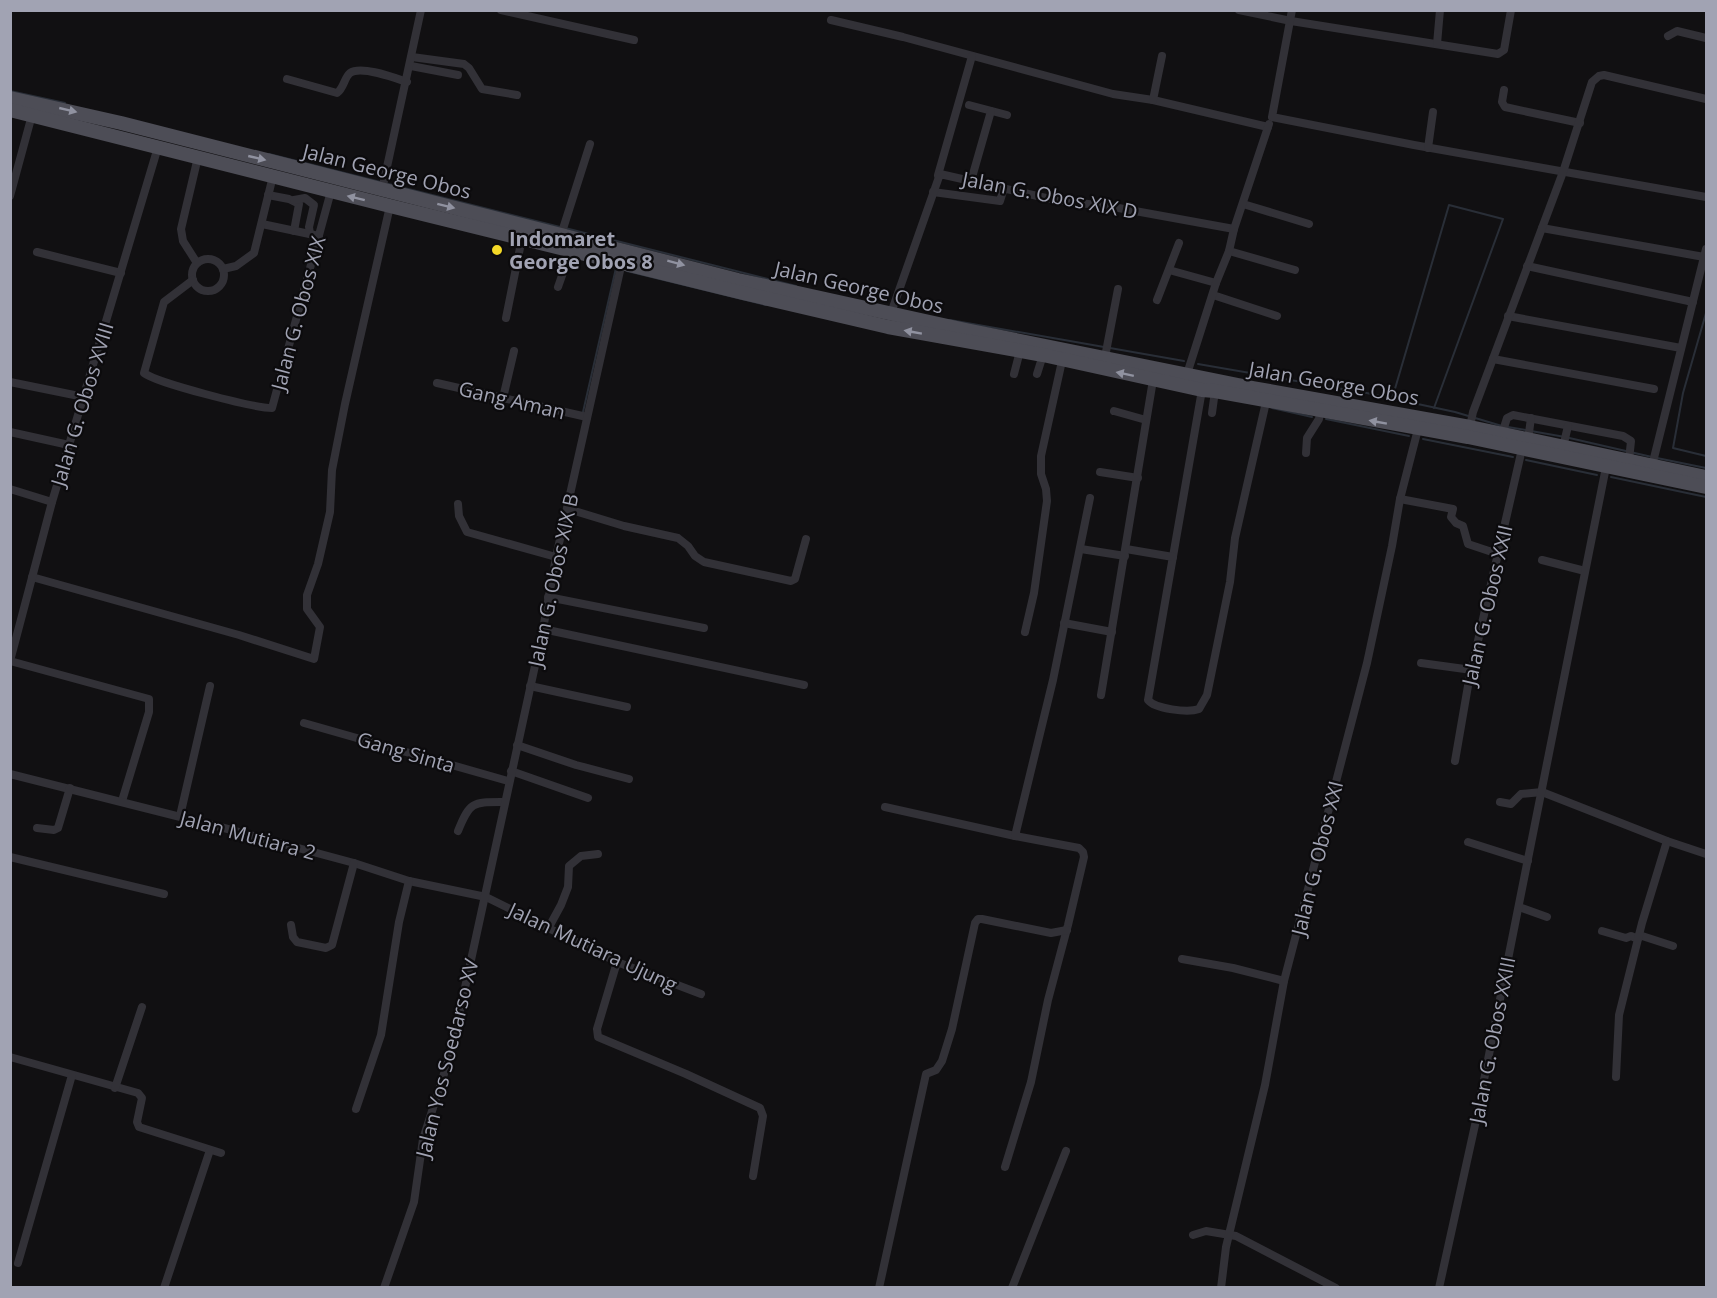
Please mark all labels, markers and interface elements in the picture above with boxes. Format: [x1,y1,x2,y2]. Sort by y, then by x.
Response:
one-way arrow [58,106,77,115]
street label: Jalan George Obos [298,137,474,205]
one-way arrow [247,154,266,164]
street label: Jalan G. Obos XIX D [958,164,1140,225]
one-way arrow [347,192,365,202]
one-way arrow [436,202,455,212]
place label: Indomaret George Obos 8 [509,225,653,275]
street label: Jalan G. Obos XIX [264,233,332,395]
marker: Indomaret George Obos 8 [490,243,504,257]
street label: Jalan George Obos [770,254,946,320]
one-way arrow [666,259,685,269]
street label: Jalan G. Obos XVIII [44,319,120,491]
one-way arrow [903,327,922,336]
street label: Jalan George Obos [1245,354,1421,411]
one-way arrow [1115,369,1134,378]
street label: Gang Aman [456,375,568,425]
one-way arrow [1368,417,1387,426]
street label: Jalan G. Obos XIX B [521,491,585,671]
street label: Jalan G. Obos XXII [1455,522,1519,690]
street label: Gang Sinta [354,725,458,779]
street label: Jalan G. Obos XXI [1284,778,1349,940]
street label: Jalan Mutiara 2 [175,803,319,866]
street label: Jalan Mutiara Ujung [502,895,682,998]
street label: Jalan G. Obos XXIII [1462,954,1521,1128]
street label: Jalan Yos Soedarso XV [409,956,485,1162]

